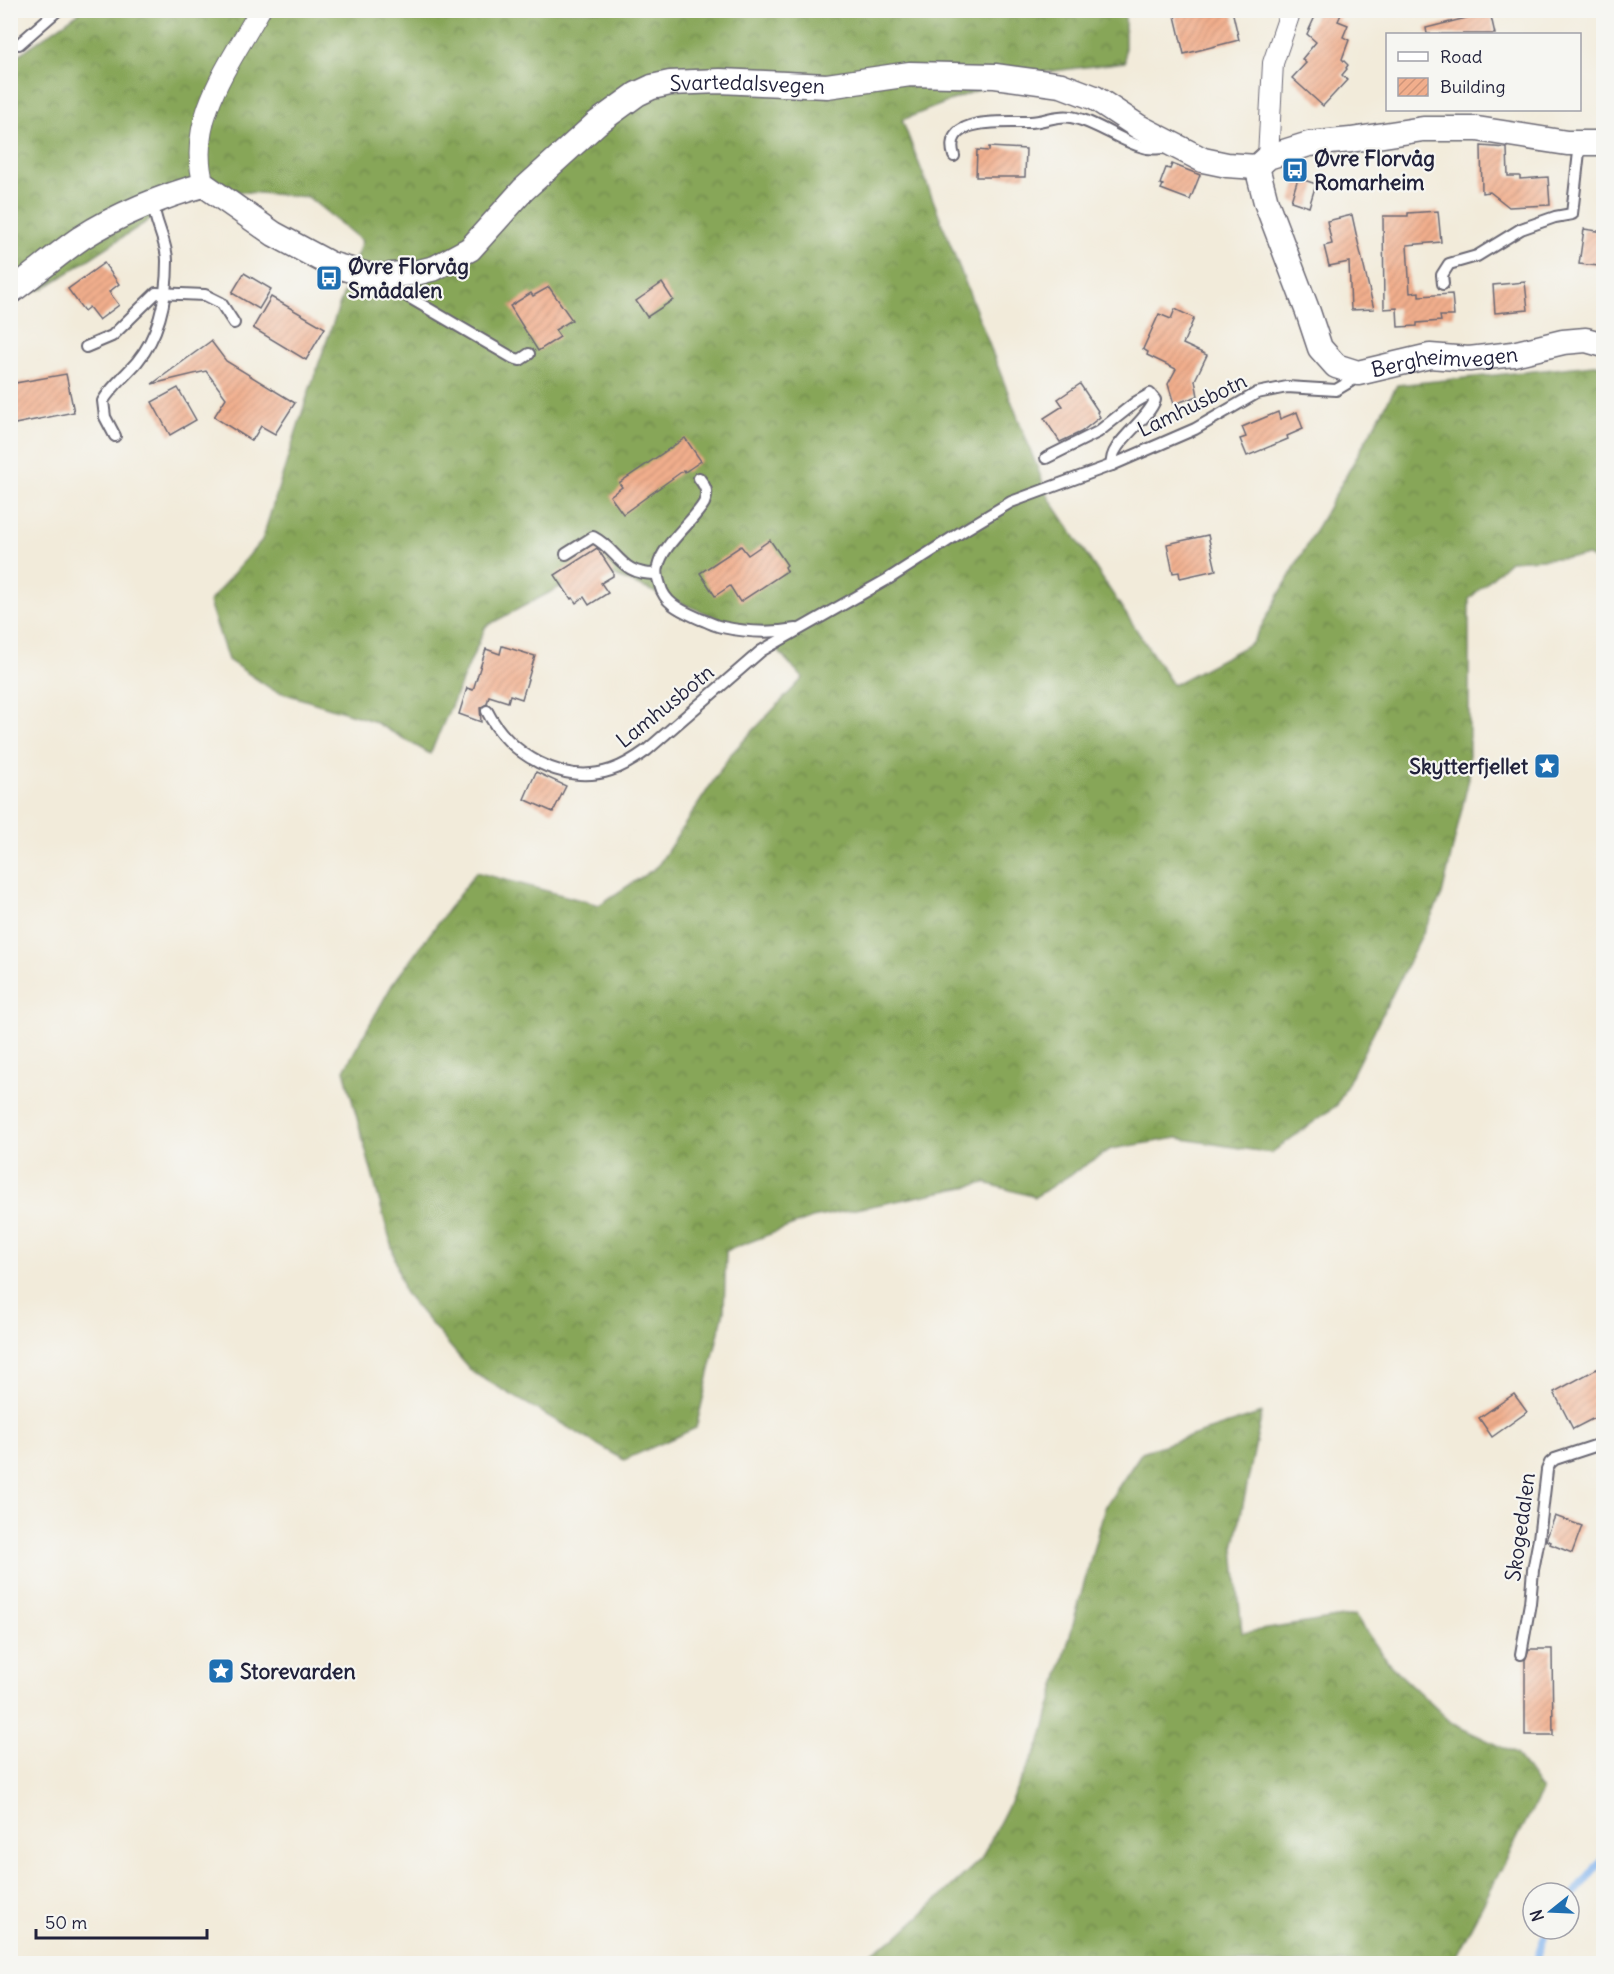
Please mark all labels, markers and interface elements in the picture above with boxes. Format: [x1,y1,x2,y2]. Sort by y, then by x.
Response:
legend [1386,33,1581,111]
text: Road [1440,45,1483,68]
street label: Svartedalsvegen [669,67,826,99]
text: Building [1440,75,1505,98]
place label: Øvre Florvåg Romarheim [1314,145,1435,196]
bus stop icon: Øvre Florvåg Romarheim [1280,155,1310,185]
place label: Øvre Florvåg Smådalen [348,253,469,304]
bus stop icon: Øvre Florvåg Smådalen [314,263,344,293]
street label: Bergheimvegen [1368,340,1519,383]
street label: Lamhusbotn [1133,367,1251,443]
street label: Lamhusbotn [611,658,719,754]
place icon: Skytterfjellet [1532,751,1562,781]
place label: Skytterfjellet [1409,753,1529,780]
street label: Skogedalen [1499,1471,1541,1583]
place icon: Storevarden [206,1656,236,1686]
place label: Storevarden [240,1658,356,1685]
north arrow [1521,1881,1581,1941]
scale bar [36,1902,207,1940]
text: N [1526,1907,1548,1924]
text: 50 m [45,1911,87,1934]

